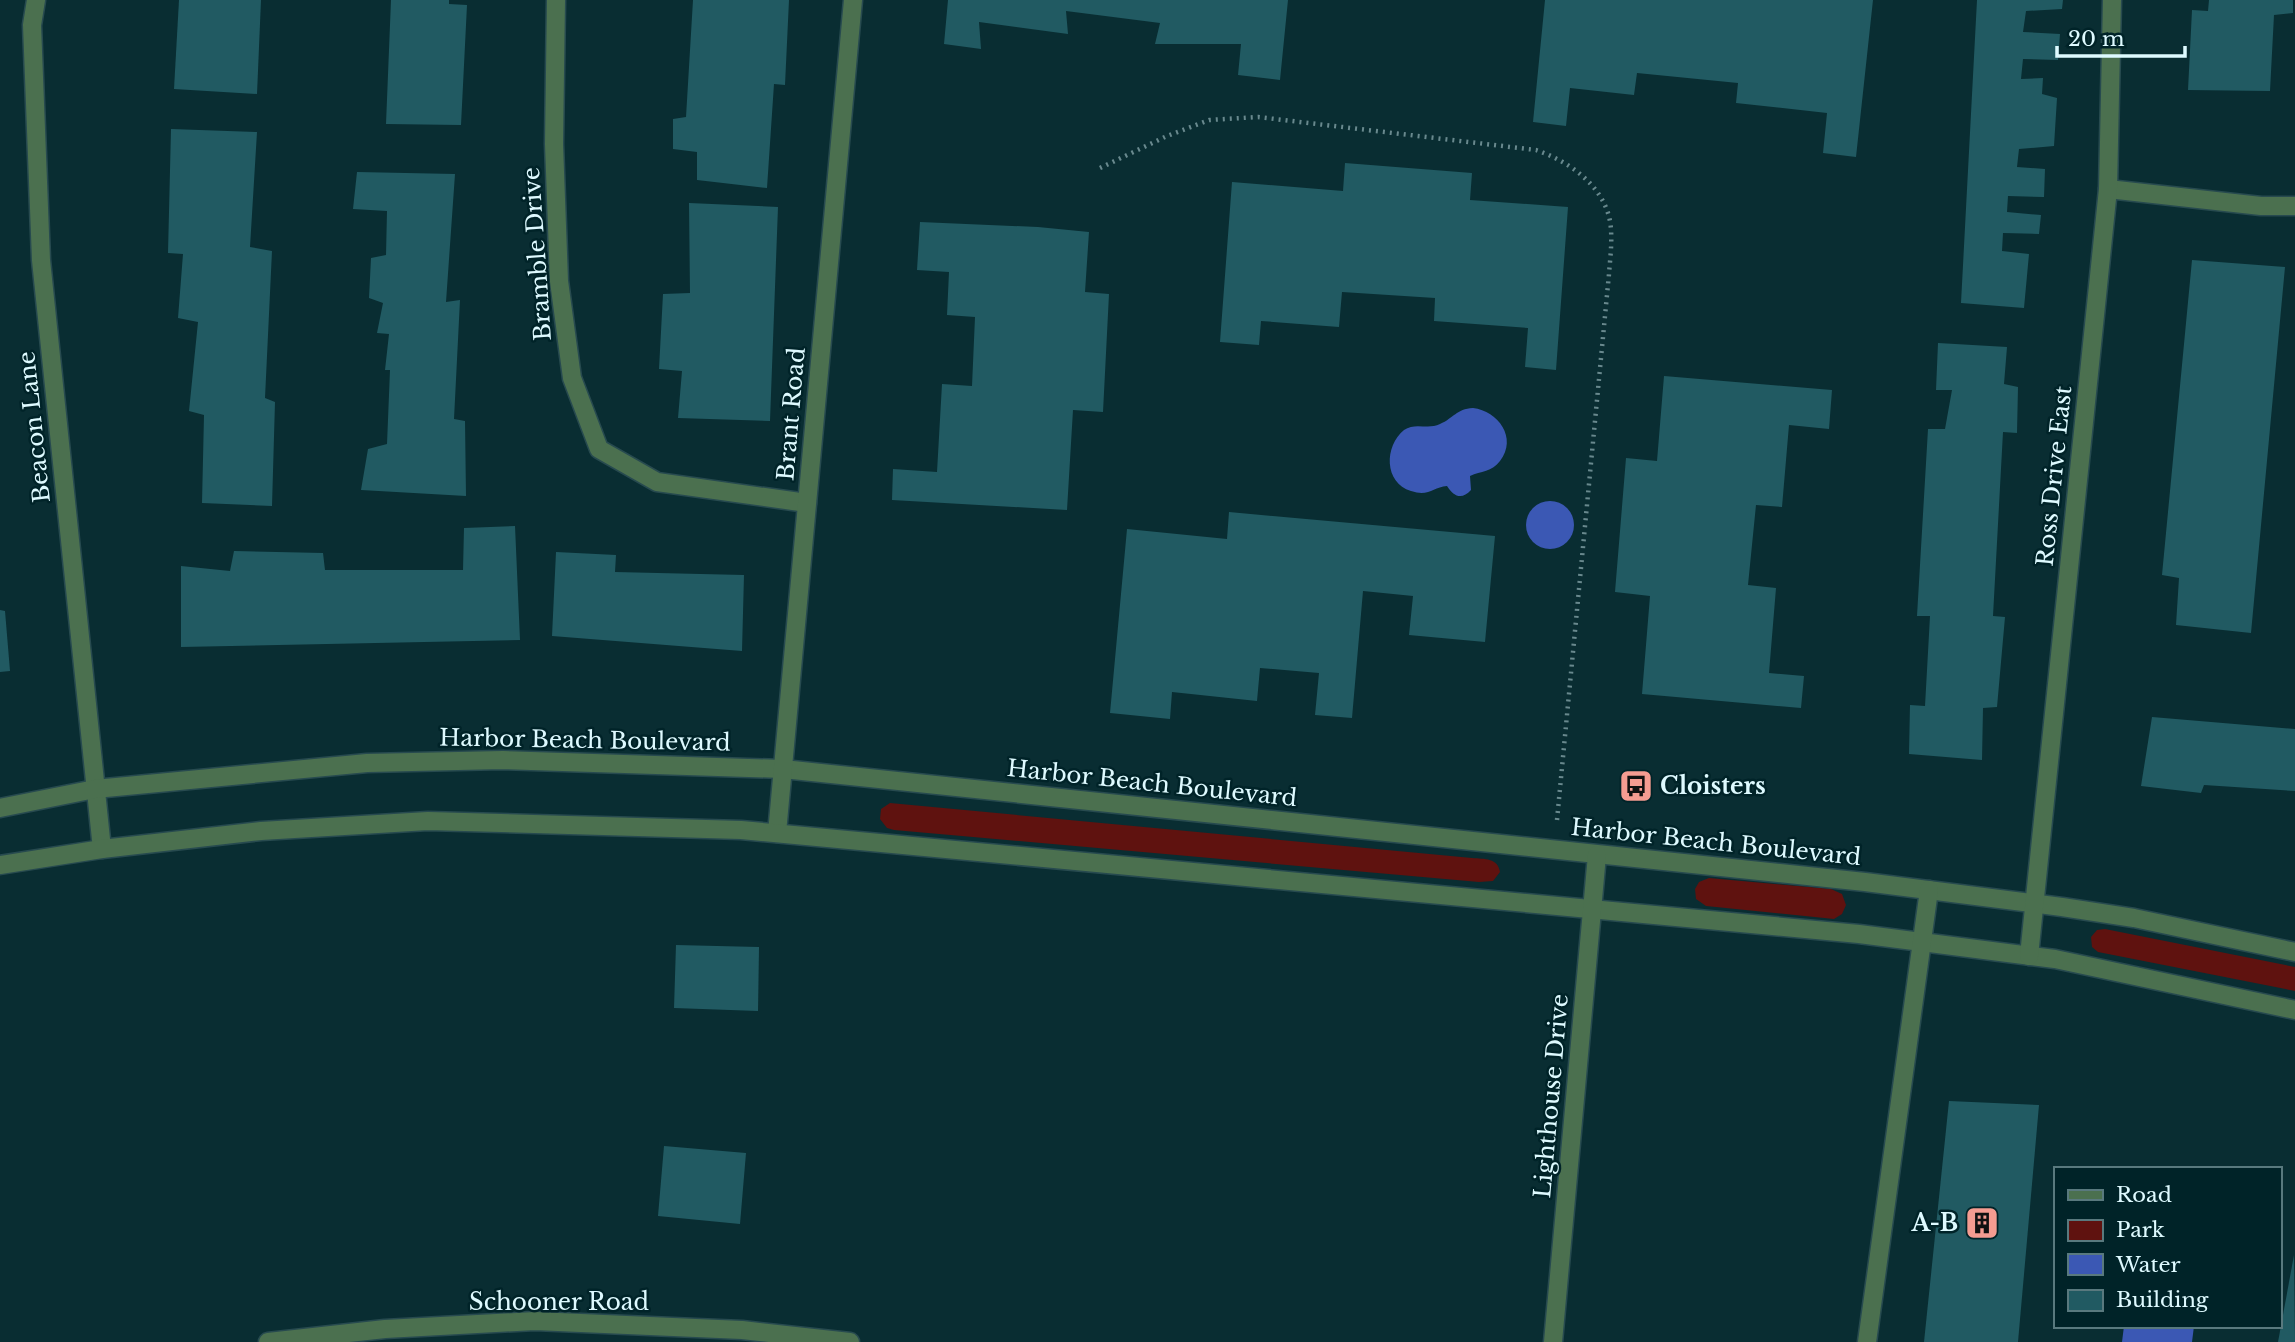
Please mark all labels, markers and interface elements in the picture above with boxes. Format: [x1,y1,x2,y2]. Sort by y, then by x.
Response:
scale bar [2057,14,2185,58]
text: 20 m [2068,26,2125,52]
street label: Bramble Drive [517,166,557,342]
street label: Brant Road [771,346,811,482]
street label: Beacon Lane [12,350,56,504]
street label: Ross Drive East [2031,384,2077,568]
street label: Harbor Beach Boulevard [439,723,731,757]
street label: Harbor Beach Boulevard [1006,754,1298,812]
bus stop icon: Cloisters [1617,767,1655,805]
place label: Cloisters [1660,772,1766,800]
street label: Harbor Beach Boulevard [1570,813,1862,871]
street label: Lighthouse Drive [1528,993,1574,1199]
legend [2054,1167,2281,1328]
text: Road [2116,1182,2172,1208]
building icon: A-B [1963,1204,2001,1242]
place label: A-B [1910,1209,1958,1237]
text: Park [2116,1217,2165,1243]
text: Water [2115,1252,2180,1278]
text: Building [2116,1287,2209,1313]
street label: Schooner Road [469,1288,649,1316]

